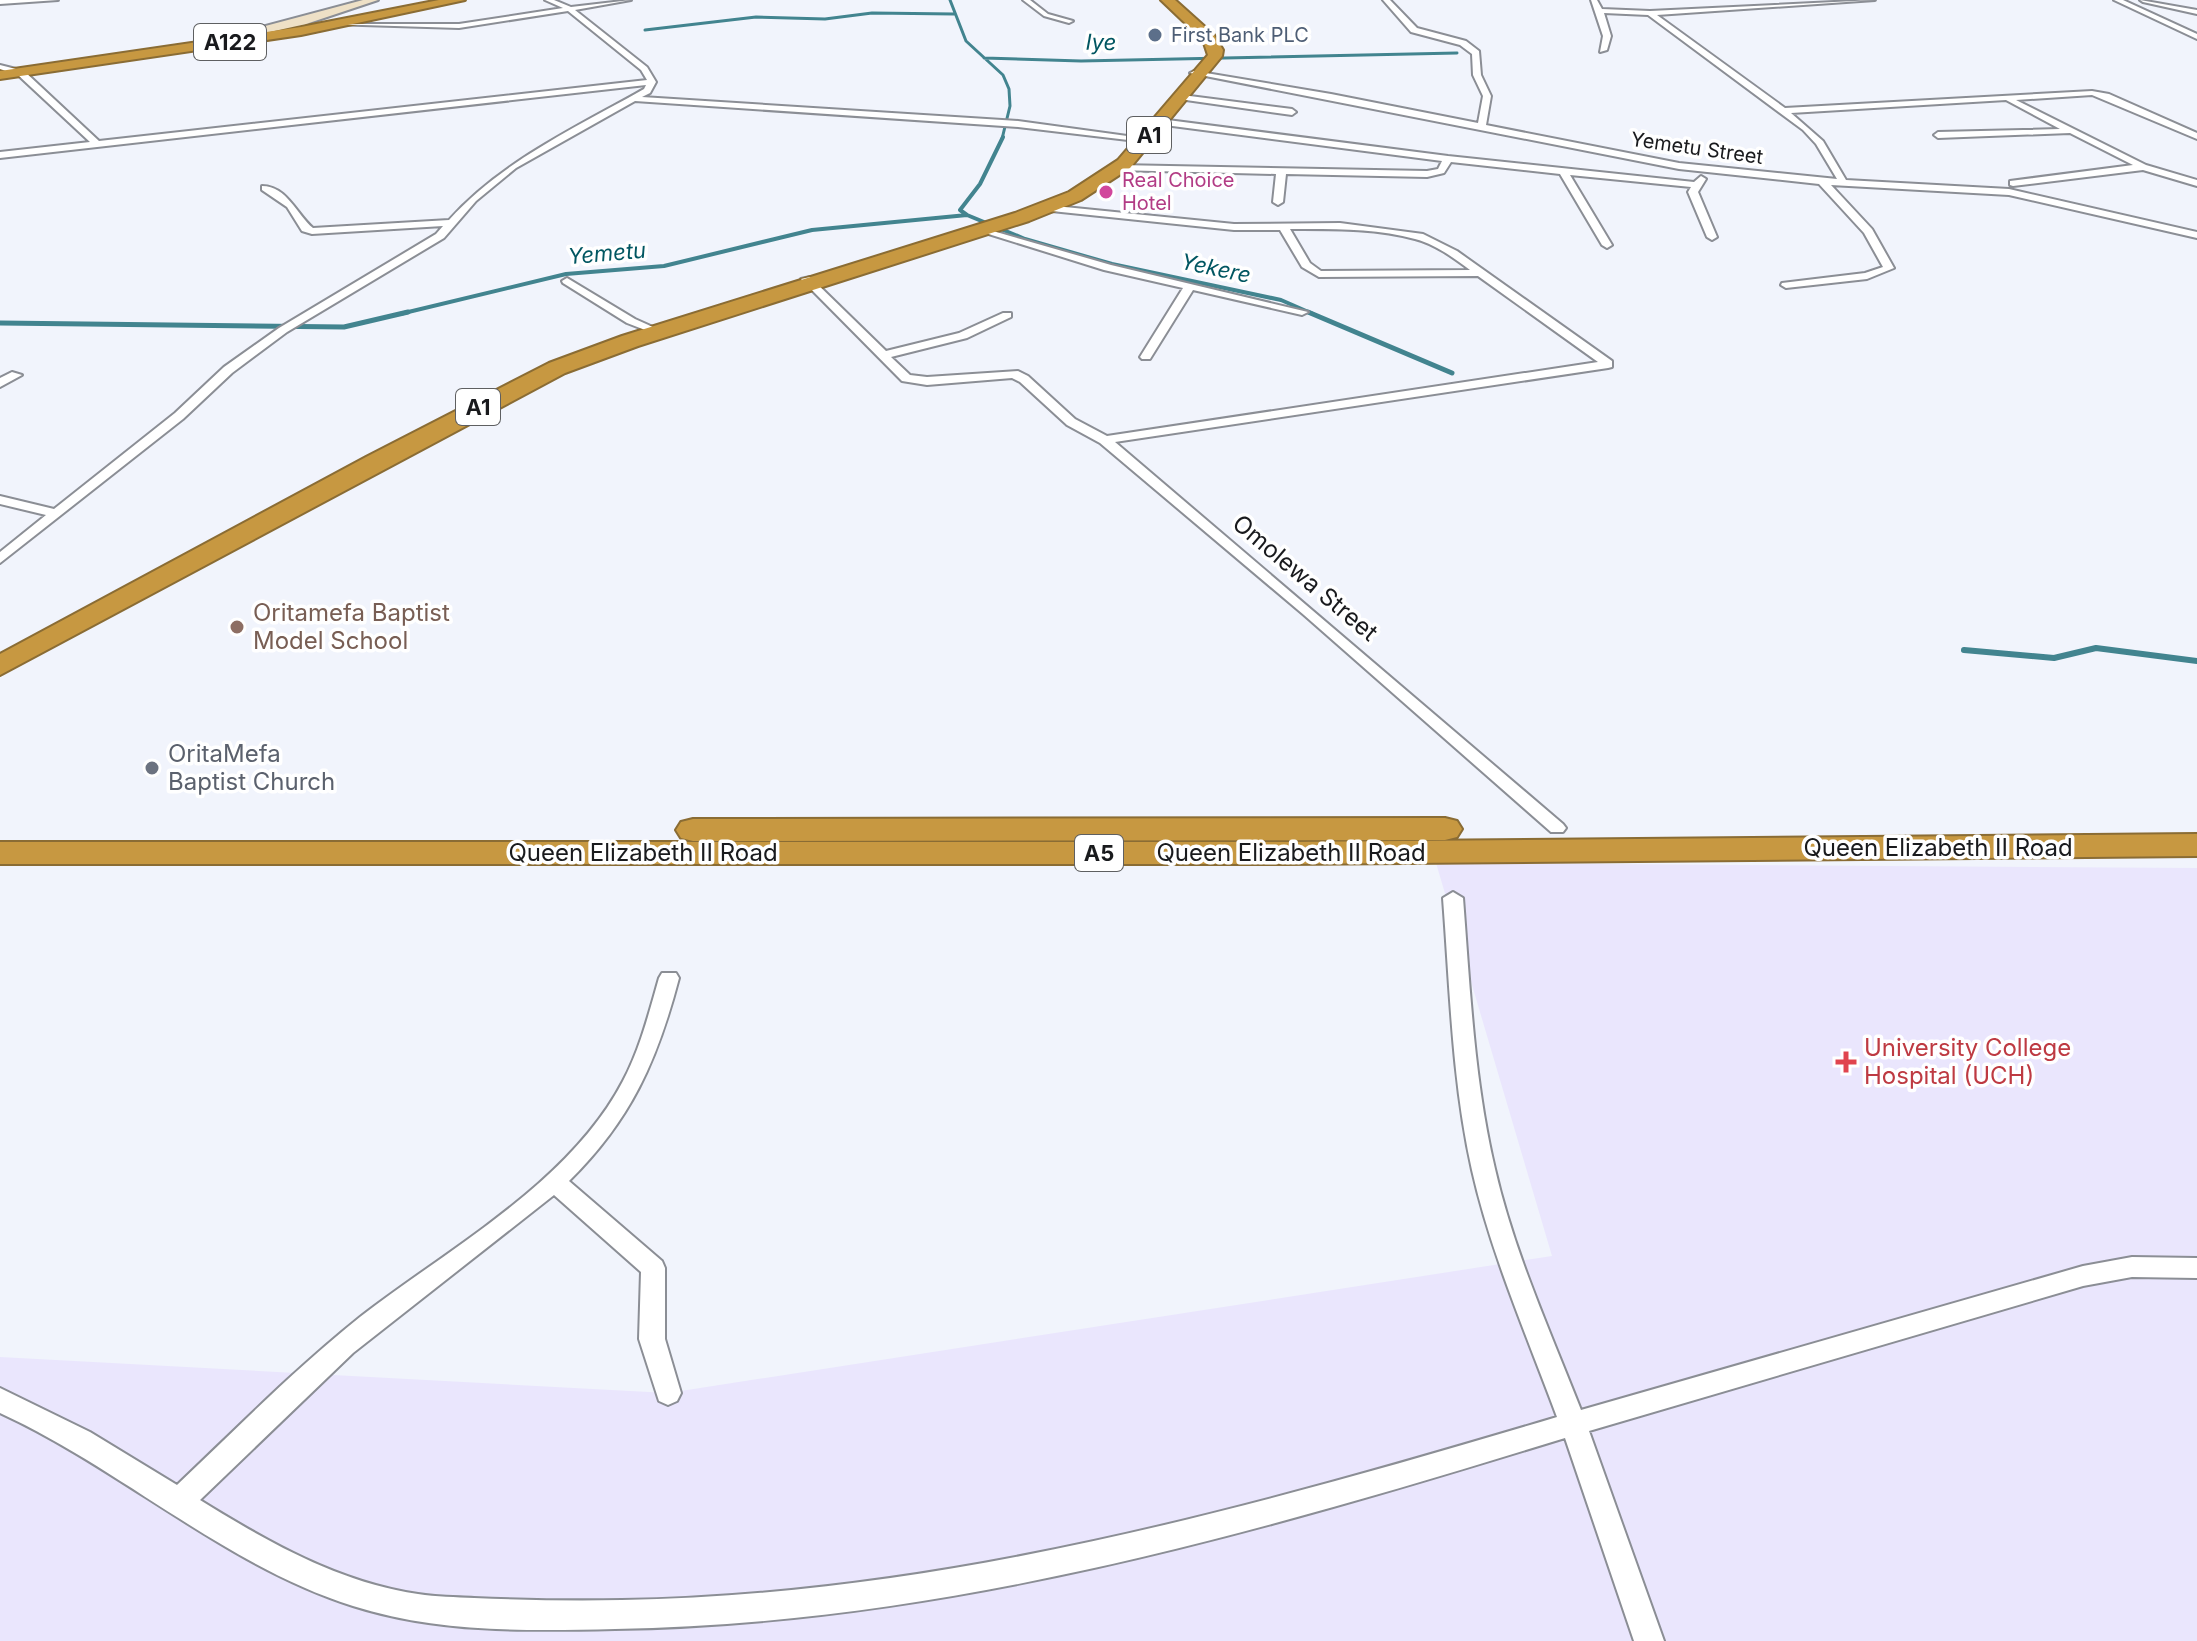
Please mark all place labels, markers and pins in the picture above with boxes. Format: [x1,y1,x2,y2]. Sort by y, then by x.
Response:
place label: First Bank PLC [1171,23,1309,47]
marker: First Bank PLC [1146,26,1164,44]
place label: Real Choice Hotel [1122,168,1235,215]
marker: Real Choice Hotel [1097,183,1115,201]
place label: Oritamefa Baptist Model School [253,598,450,655]
marker: Oritamefa Baptist Model School [228,618,246,636]
place label: OritaMefa Baptist Church [168,739,335,796]
marker: OritaMefa Baptist Church [143,759,161,777]
place label: University College Hospital (UCH) [1864,1033,2071,1090]
marker: University College Hospital (UCH) [1835,1051,1857,1073]

